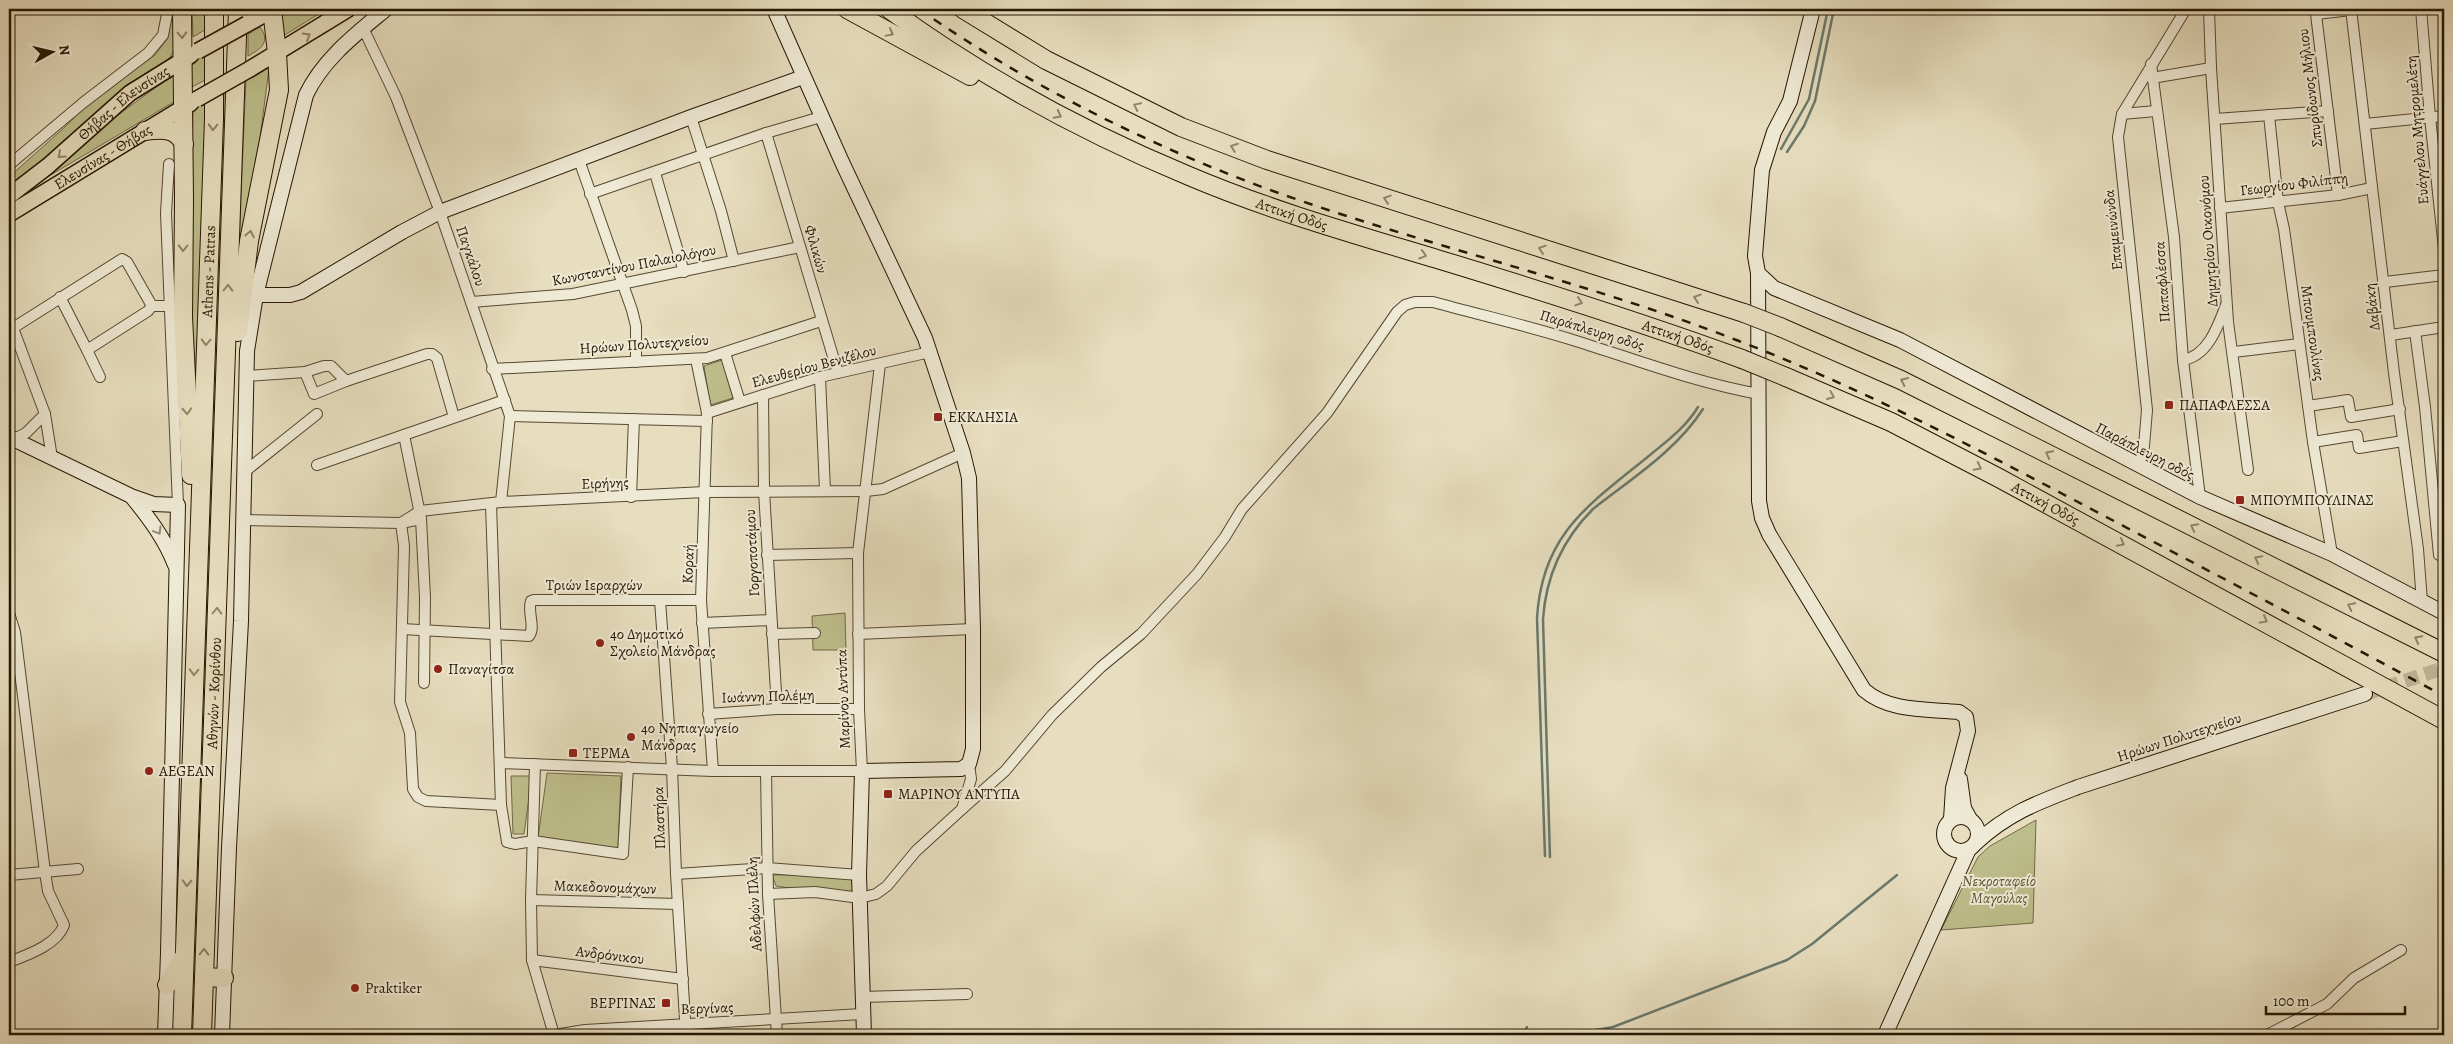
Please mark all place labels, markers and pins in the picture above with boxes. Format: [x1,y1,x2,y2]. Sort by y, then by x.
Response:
place label: ΠΑΠΑΦΛΕΣΣΑ [2179,395,2270,415]
marker: ΠΑΠΑΦΛΕΣΣΑ [2163,399,2175,411]
place label: ΕΚΚΛΗΣΙΑ [948,407,1018,427]
marker: ΕΚΚΛΗΣΙΑ [932,411,944,423]
place label: ΜΠΟΥΜΠΟΥΛΙΝΑΣ [2250,490,2374,510]
marker: ΜΠΟΥΜΠΟΥΛΙΝΑΣ [2234,494,2246,506]
place label: 4ο Δημοτικό Σχολείο Μάνδρας [610,624,716,661]
marker: 4ο Δημοτικό Σχολείο Μάνδρας [594,637,606,649]
place label: Παναγίτσα [448,659,514,679]
marker: Παναγίτσα [432,663,444,675]
place label: 4ο Νηπιαγωγείο Μάνδρας [641,718,739,755]
marker: 4ο Νηπιαγωγείο Μάνδρας [625,731,637,743]
place label: ΤΕΡΜΑ [583,743,630,763]
marker: ΤΕΡΜΑ [567,747,579,759]
place label: AEGEAN [158,761,215,781]
marker: AEGEAN [143,765,155,777]
place label: ΜΑΡΙΝΟΥ ΑΝΤΥΠΑ [898,784,1020,804]
marker: ΜΑΡΙΝΟΥ ΑΝΤΥΠΑ [882,788,894,800]
place label: Praktiker [365,978,422,998]
marker: Praktiker [349,982,361,994]
place label: ΒΕΡΓΙΝΑΣ [590,993,656,1013]
marker: ΒΕΡΓΙΝΑΣ [660,997,672,1009]

